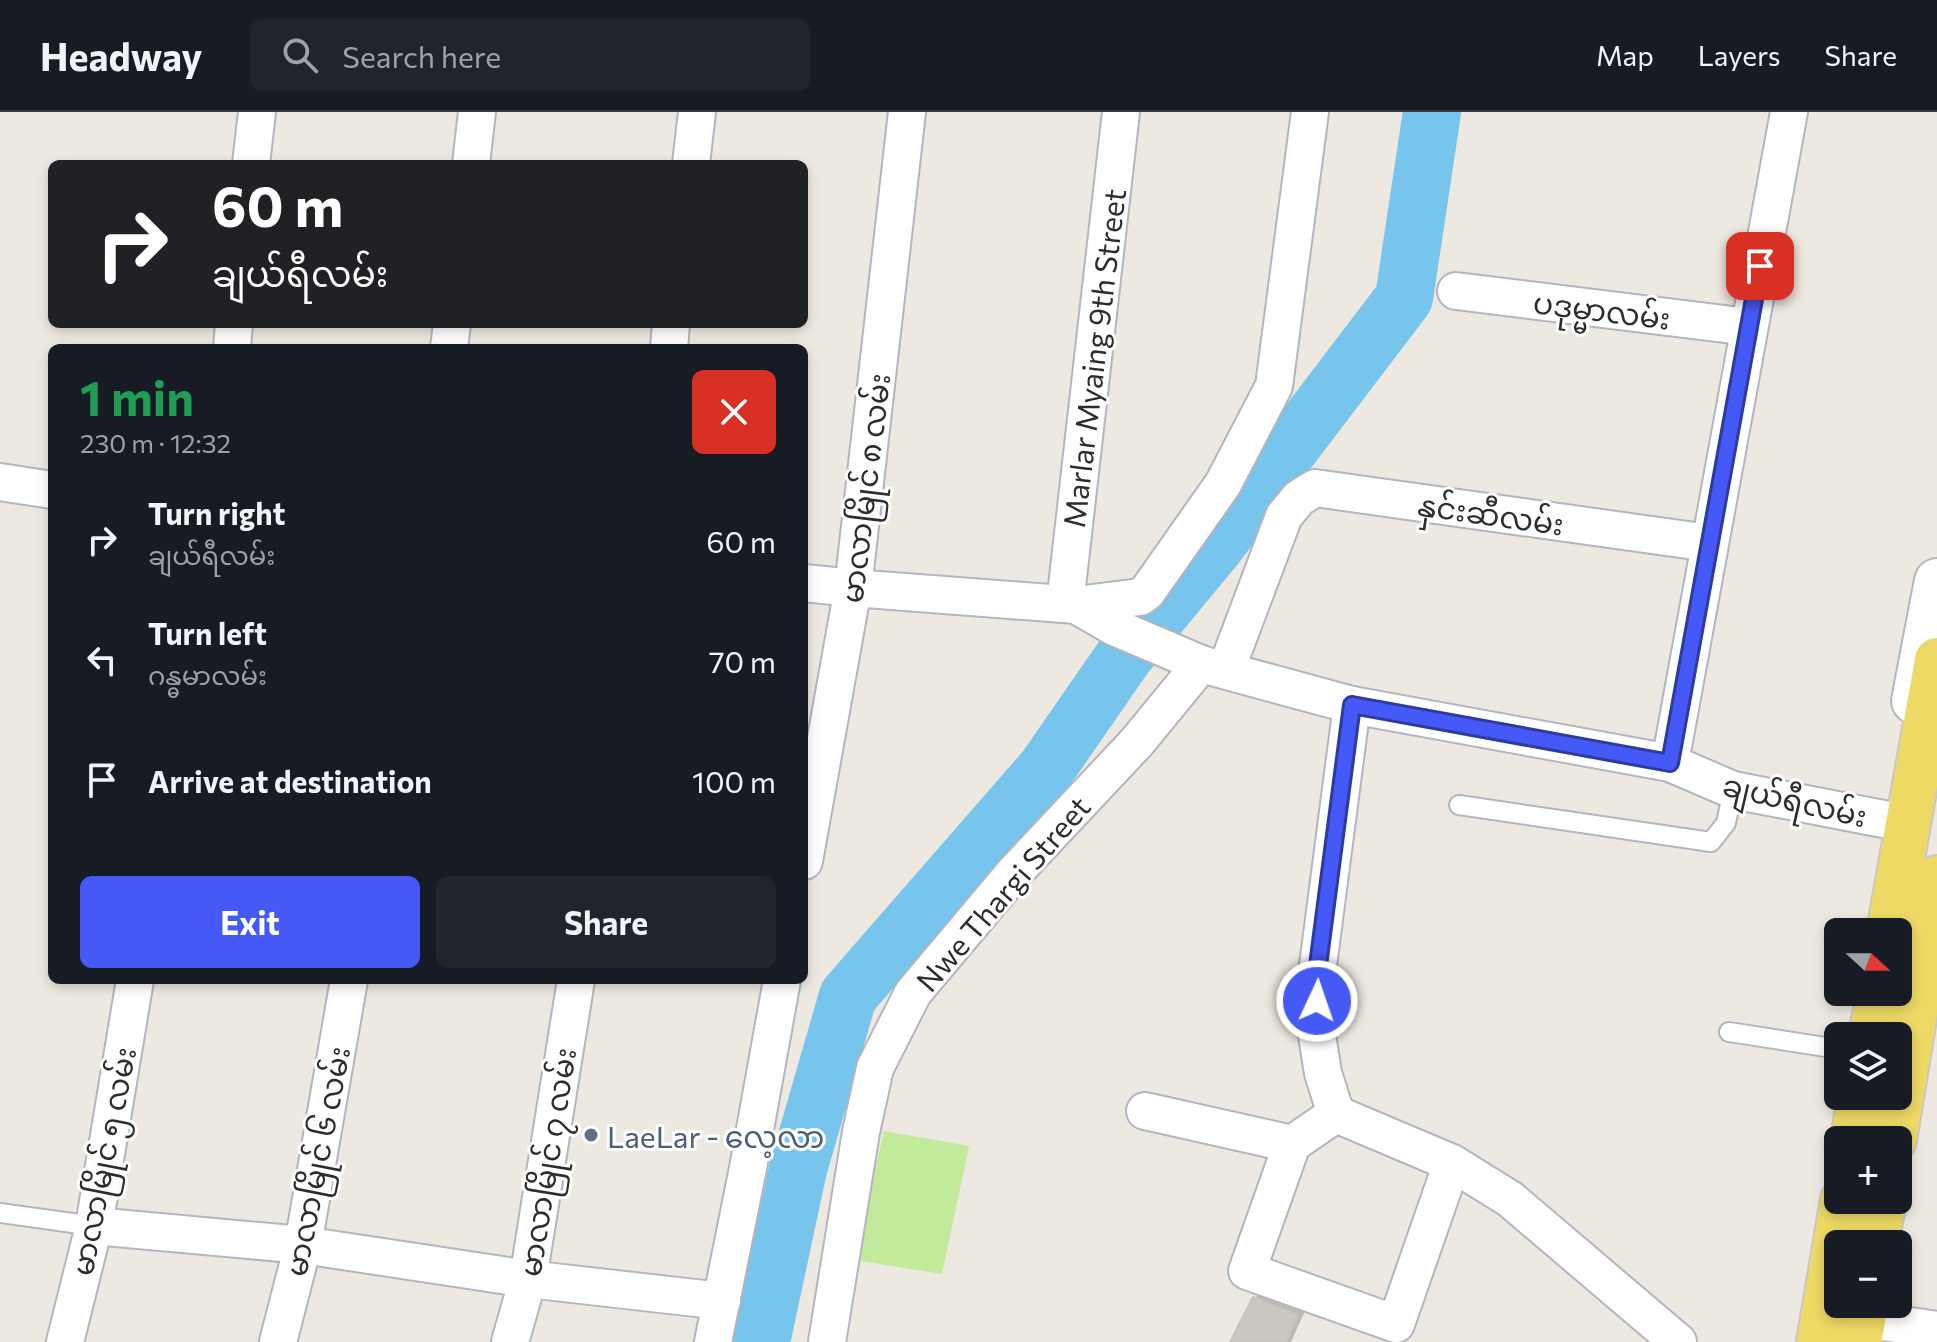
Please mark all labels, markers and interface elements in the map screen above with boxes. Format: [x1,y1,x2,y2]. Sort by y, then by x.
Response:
search box [250,19,810,91]
text: Headway [40,32,202,79]
icon: search [278,33,322,77]
text: Search here [342,37,501,74]
text: Map [1596,38,1654,72]
text: Layers [1698,38,1780,72]
text: Share [1824,38,1897,72]
text: 60 m [212,170,343,239]
street label: Marlar Myaing 9th Street [1054,187,1132,529]
icon: right [80,192,184,296]
pin [1726,232,1794,300]
icon: arrive [1738,244,1782,288]
text: ချယ်ရီလမ်း [212,250,388,294]
street label: ပဒုမ္မာလမ်း [1530,281,1673,345]
text: 1 min [80,367,194,426]
button: close [692,370,776,454]
street label: မာလာမြိုင် ၈ လမ်း [831,371,905,606]
text: 230 m · 12:32 [80,427,231,458]
street label: နှင်းဆီလမ်း [1414,483,1567,550]
text: Turn right [148,494,285,531]
icon: right [80,518,124,562]
text: 60 m [706,522,776,559]
text: ချယ်ရီလမ်း [148,539,275,570]
text: Turn left [148,614,267,651]
icon: left [80,638,124,682]
text: 70 m [709,642,776,679]
text: ဂန္ဓမာလမ်း [148,659,267,690]
icon: arrive [80,758,124,802]
text: Arrive at destination [148,762,432,799]
text: 100 m [692,762,776,799]
street label: ချယ်ရီလမ်း [1717,763,1871,842]
street label: Nwe Thargi Street [907,788,1097,998]
button: Exit [80,876,420,968]
button: Share [436,876,776,968]
north arrow [1824,918,1912,1006]
map controls [1824,918,1912,1318]
position arrow [1275,959,1359,1043]
button: layers [1824,1022,1912,1110]
street label: မာလာမြိုင် ၅ လမ်း [61,1043,151,1280]
street label: မာလာမြိုင် ၆ လမ်း [275,1043,365,1281]
street label: မာလာမြိုင် ၇ လမ်း [509,1045,591,1280]
place label: LaeLar - လေ့လာ [607,1117,824,1158]
marker: LaeLar - လေ့လာ [582,1126,600,1144]
button: + [1824,1126,1912,1214]
button: − [1824,1230,1912,1318]

